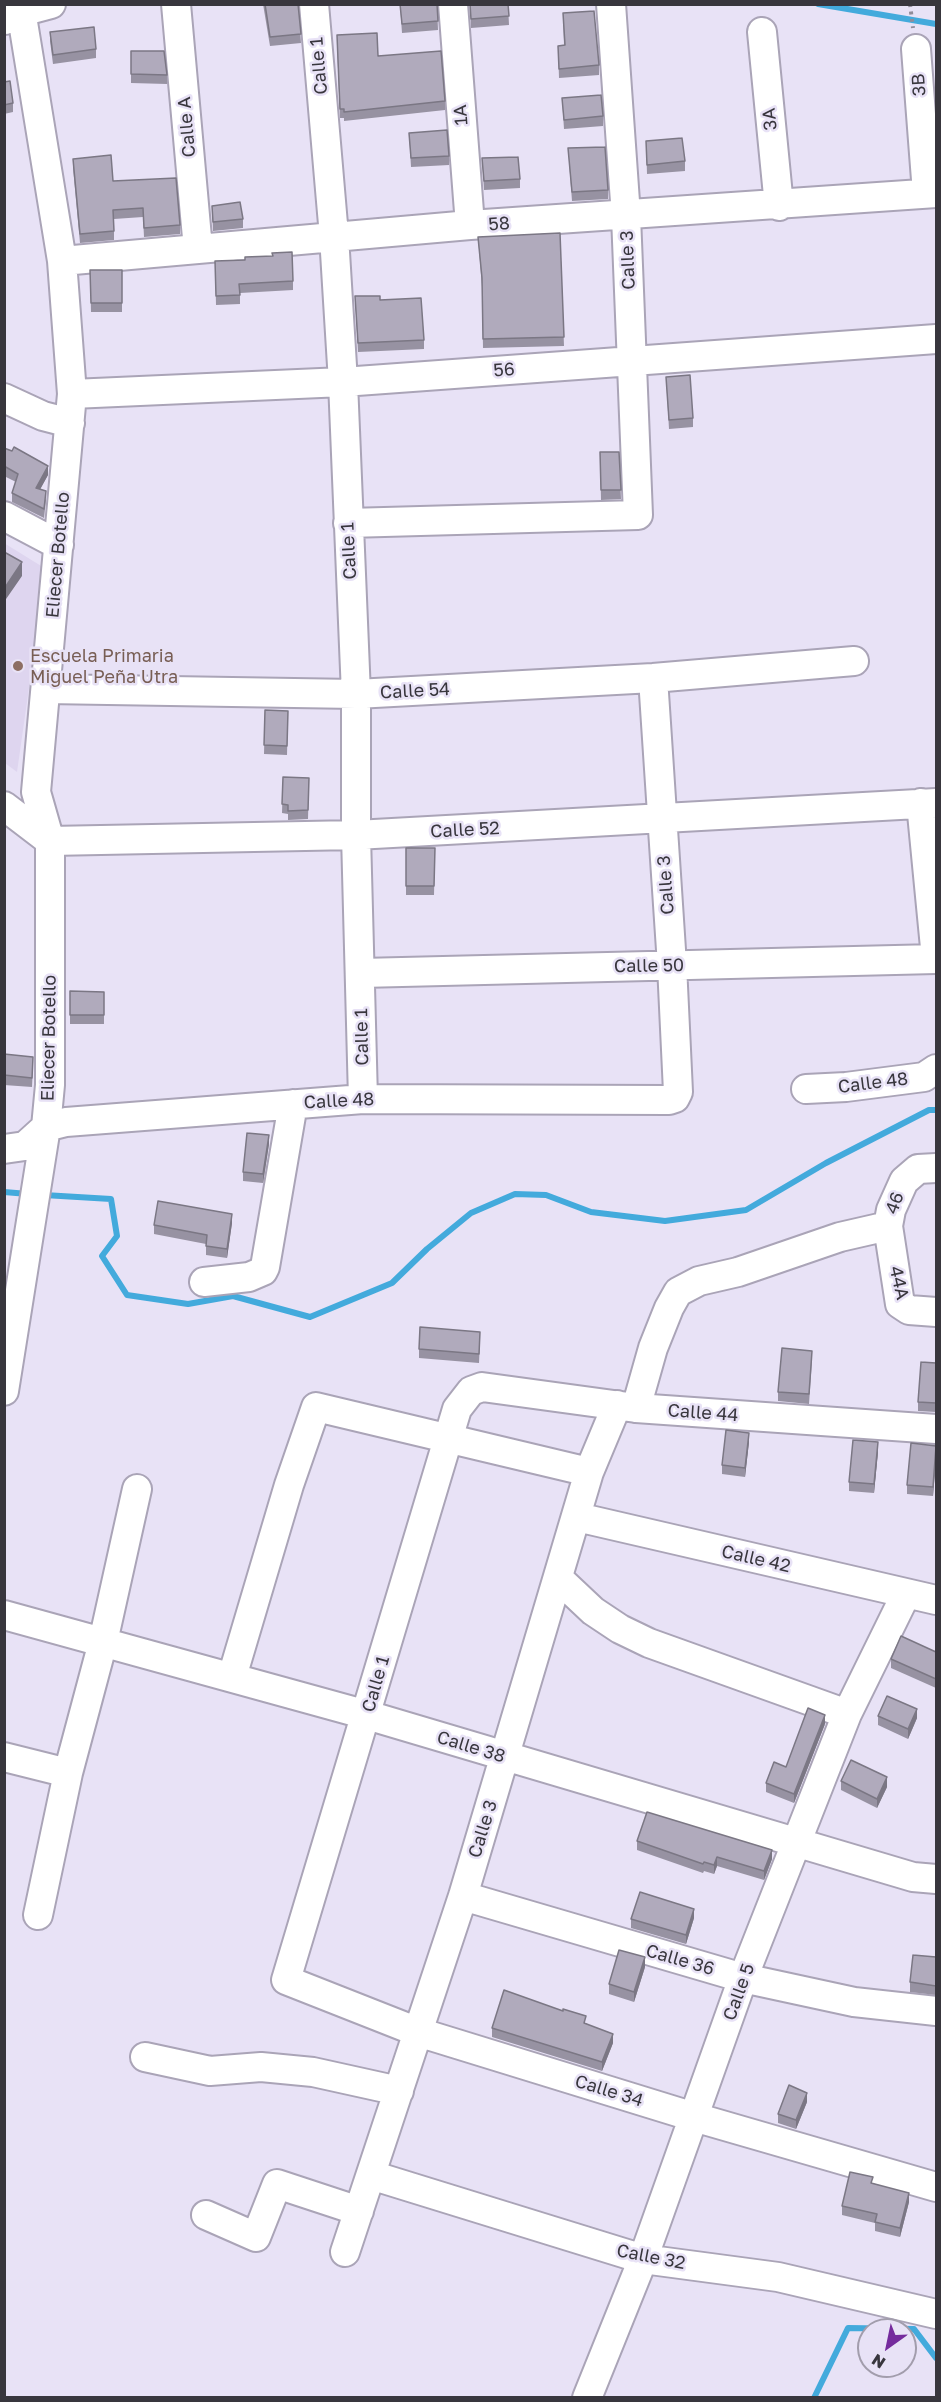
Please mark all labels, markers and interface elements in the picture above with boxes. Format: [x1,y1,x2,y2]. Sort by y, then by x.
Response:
street label: Calle 1 [306,36,332,96]
street label: 3B [907,73,931,97]
street label: Calle A [174,96,200,158]
street label: 1A [450,104,472,126]
street label: 3A [758,107,782,131]
street label: 58 [488,212,510,236]
street label: Calle 3 [616,230,640,290]
street label: 56 [493,358,515,382]
street label: Eliecer Botello [42,491,74,619]
street label: Calle 1 [337,522,361,580]
place label: Escuela Primaria Miguel Peña Utra [30,645,178,688]
marker: Escuela Primaria Miguel Peña Utra [11,659,25,673]
street label: Calle 54 [379,678,451,704]
street label: Calle 52 [430,817,500,843]
street label: Calle 3 [653,855,679,915]
street label: Calle 50 [614,955,684,977]
street label: Eliecer Botello [37,975,61,1101]
street label: Calle 1 [351,1008,373,1066]
street label: Calle 48 [837,1068,909,1098]
street label: Calle 48 [303,1088,375,1114]
street label: 46 [881,1189,909,1217]
street label: 44A [885,1264,913,1302]
street label: Calle 44 [667,1400,739,1426]
street label: Calle 42 [719,1541,793,1577]
street label: Calle 1 [358,1653,394,1715]
street label: Calle 38 [434,1726,508,1768]
street label: Calle 3 [464,1798,502,1860]
street label: Calle 36 [643,1940,717,1980]
street label: Calle 5 [719,1961,759,2023]
street label: Calle 34 [572,2070,646,2112]
street label: Calle 32 [615,2240,687,2274]
north arrow [857,2318,917,2378]
text: N [868,2350,889,2373]

